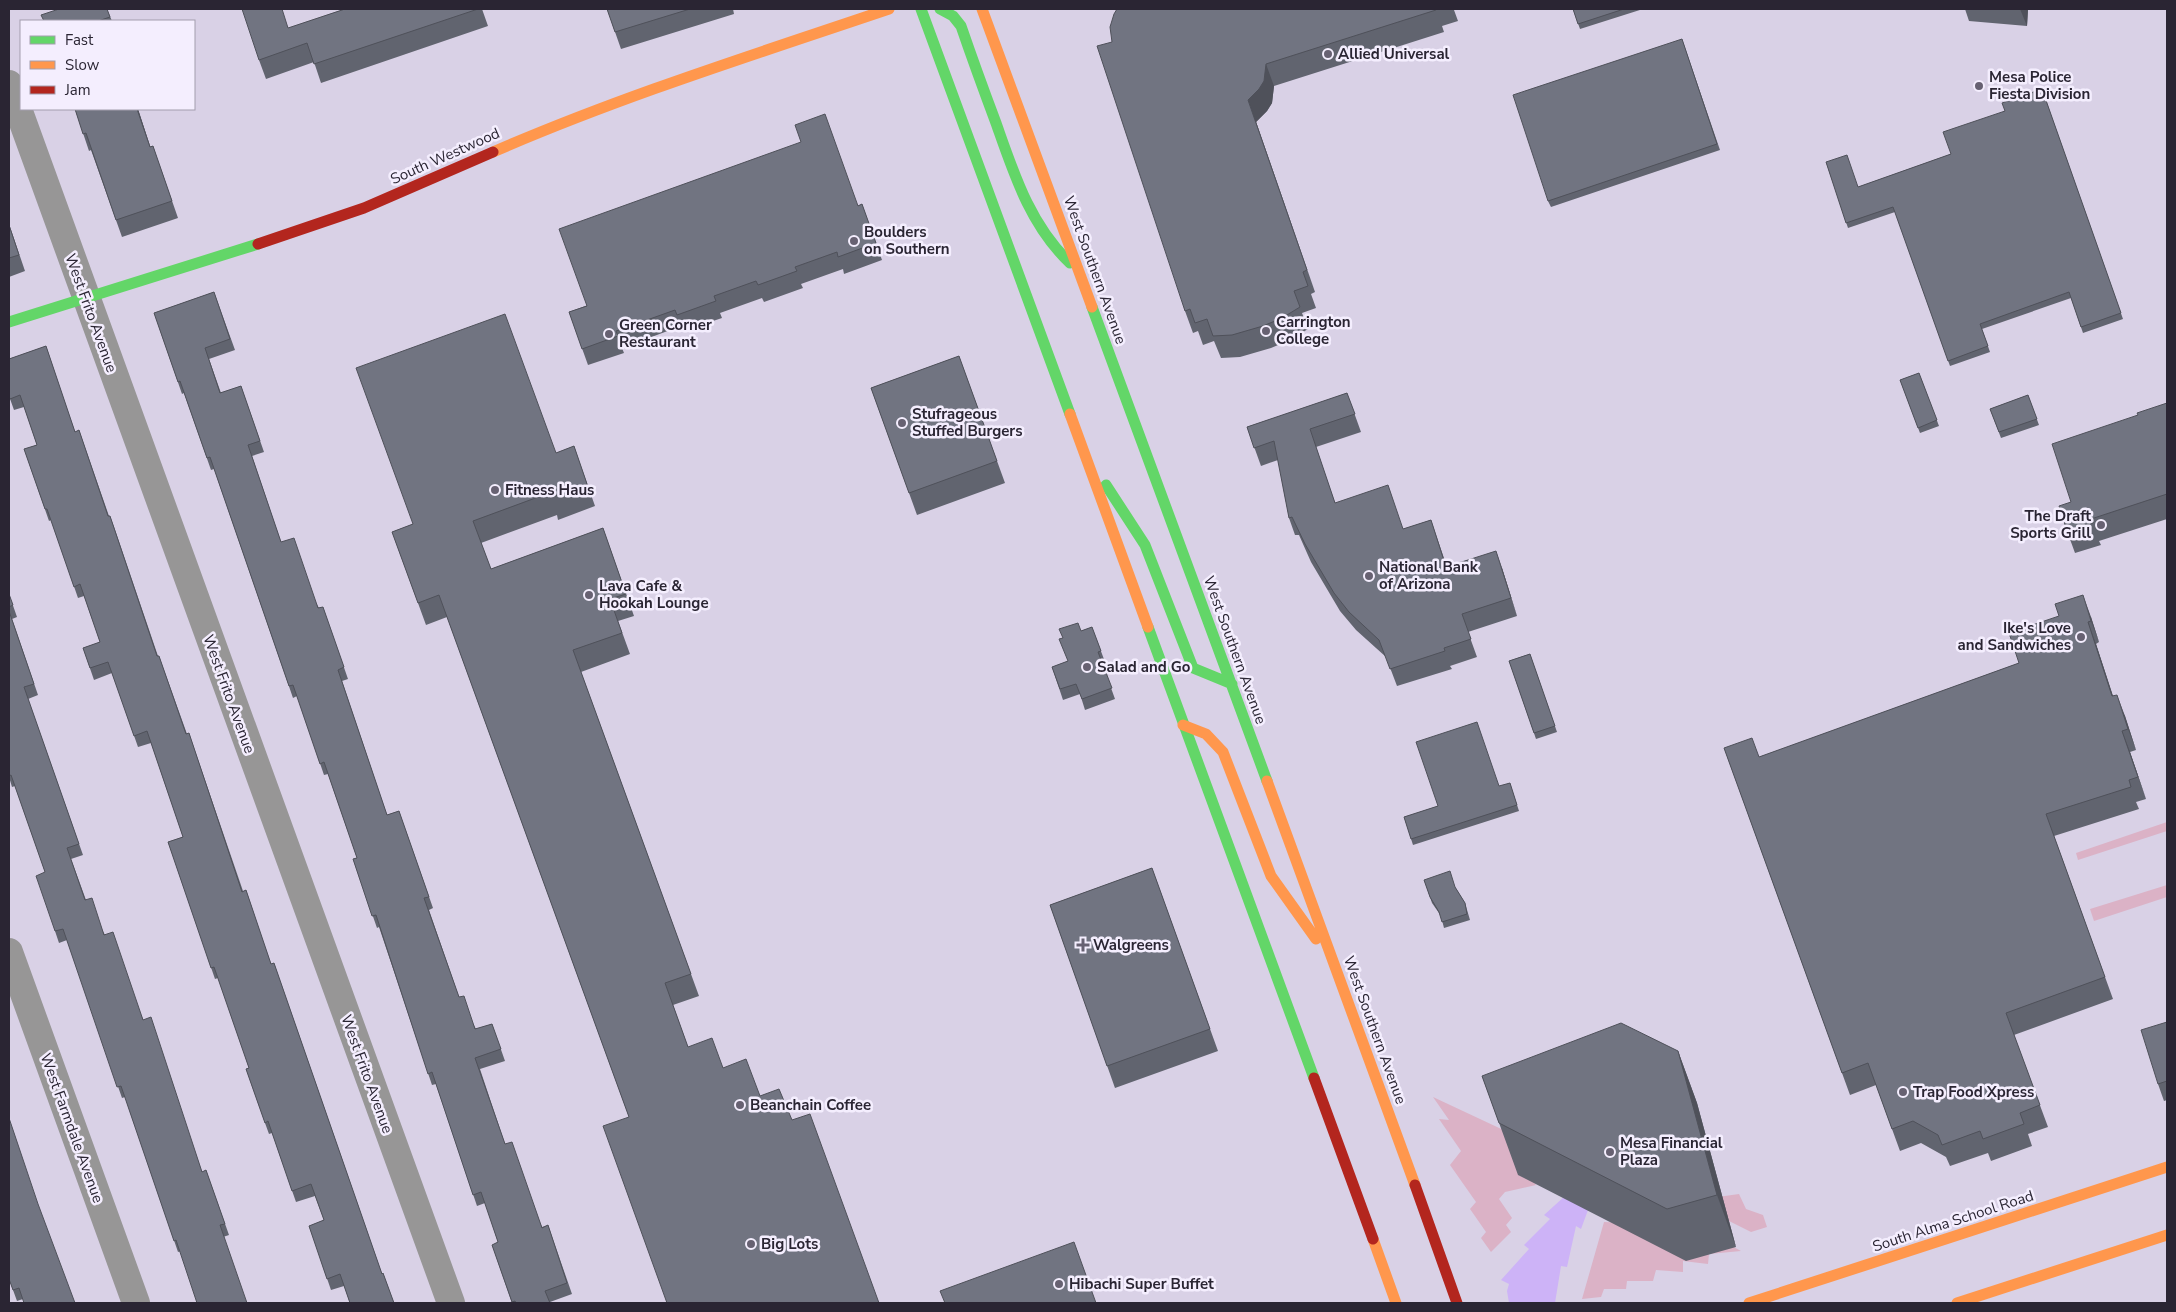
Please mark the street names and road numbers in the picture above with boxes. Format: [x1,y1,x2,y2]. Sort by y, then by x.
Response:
street label: South Westwood [387,123,503,189]
street label: West Southern Avenue [1059,193,1131,347]
street label: West Frito Avenue [60,251,122,375]
street label: West Southern Avenue [1199,573,1271,727]
street label: West Frito Avenue [198,632,260,756]
street label: West Southern Avenue [1339,953,1411,1107]
street label: West Frito Avenue [336,1012,398,1136]
street label: West Farmdale Avenue [36,1050,108,1206]
street label: South Alma School Road [1870,1186,2036,1256]

